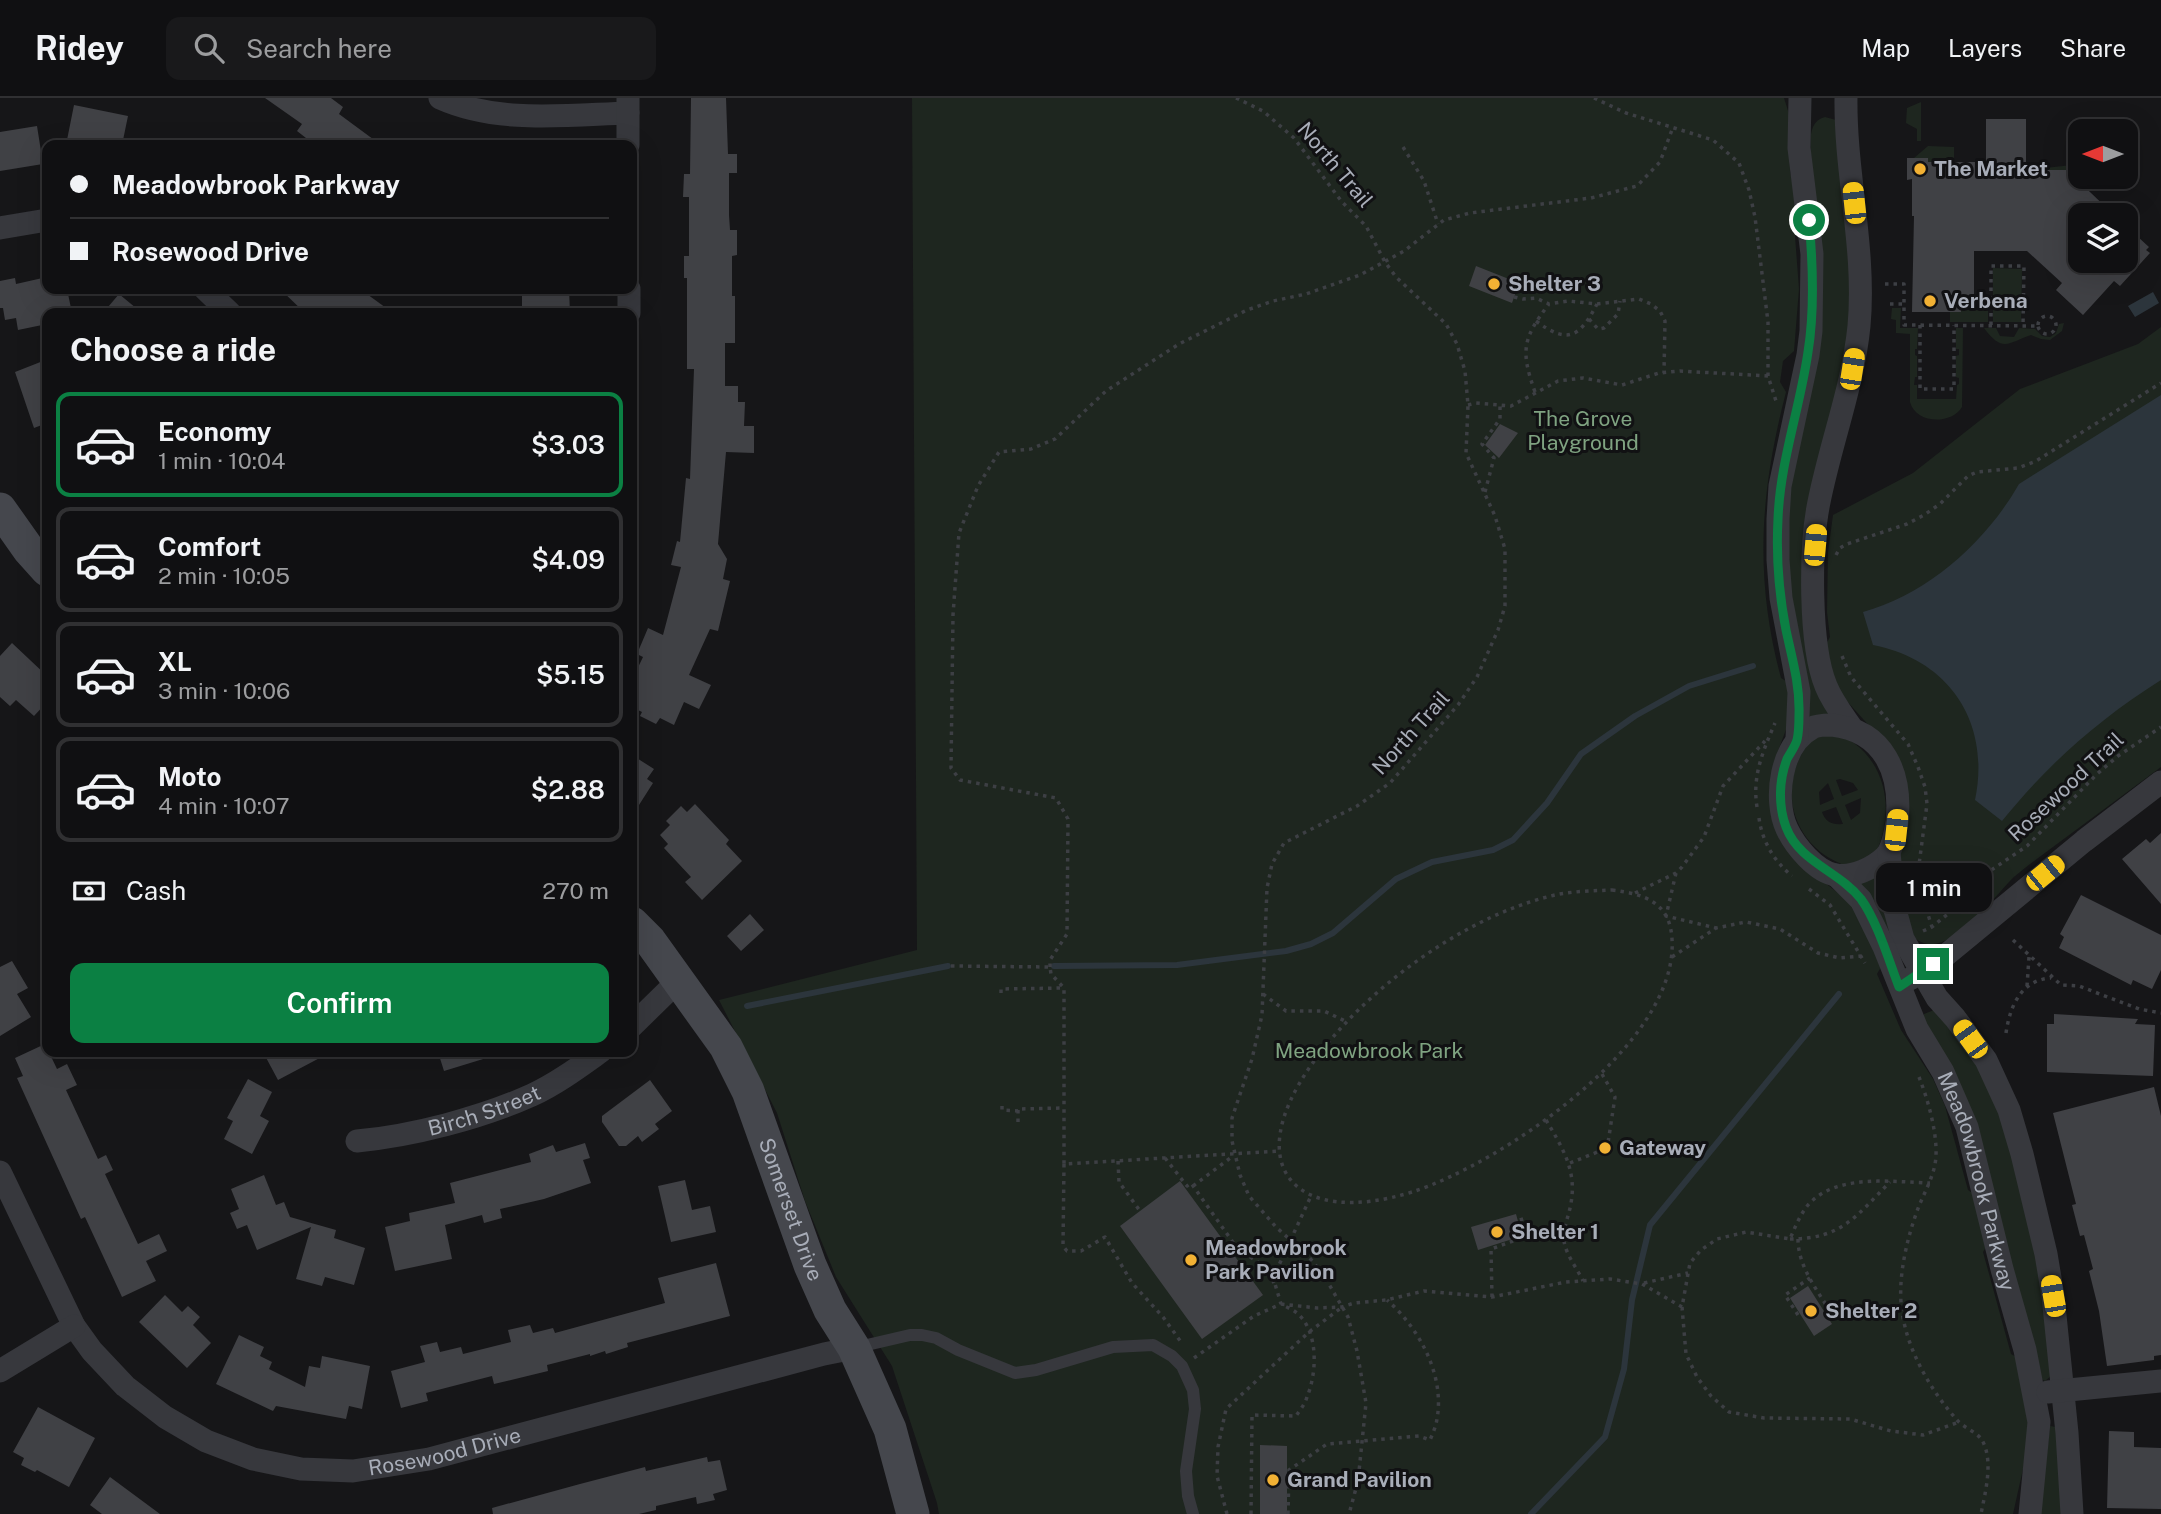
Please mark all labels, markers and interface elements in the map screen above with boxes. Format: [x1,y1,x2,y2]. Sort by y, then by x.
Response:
search box [166,17,656,80]
text: Ridey [35,29,124,67]
icon: search [190,29,228,67]
text: Search here [246,33,392,64]
text: Map [1861,34,1910,62]
text: Layers [1948,34,2022,62]
text: Share [2060,34,2126,62]
street label: North Trail [1292,117,1378,212]
north arrow [2068,119,2138,189]
map controls [2068,119,2138,273]
place label: The Market [1934,156,2048,181]
marker: The Market [1912,161,1928,177]
text: Meadowbrook Parkway [112,169,400,200]
car [1842,181,1867,225]
button: layers [2068,203,2138,273]
route start [1793,204,1825,236]
text: Rosewood Drive [112,236,309,267]
place label: Shelter 3 [1508,271,1601,296]
marker: Shelter 3 [1486,276,1502,292]
place label: Verbena [1944,288,2028,313]
marker: Verbena [1922,293,1938,309]
text: Choose a ride [70,331,276,368]
car [1839,347,1866,391]
park label: The Grove Playground [1527,406,1639,455]
icon: car [74,413,137,476]
text: Economy [158,416,271,447]
text: $3.03 [531,429,605,460]
text: 1 min · 10:04 [158,447,285,474]
car [1803,523,1828,567]
icon: car [74,528,137,591]
text: Comfort [158,531,261,562]
text: $4.09 [531,544,605,575]
text: 2 min · 10:05 [158,562,290,589]
icon: car [74,643,137,706]
text: XL [158,646,192,677]
text: $5.15 [536,659,605,690]
text: 3 min · 10:06 [158,677,290,704]
street label: North Trail [1367,686,1455,780]
street label: Rosewood Trail [2003,727,2128,846]
icon: car [74,758,137,821]
text: Moto [158,761,221,792]
text: $2.88 [531,774,605,805]
text: 4 min · 10:07 [158,792,289,819]
car [1884,808,1909,852]
car [2023,852,2068,894]
callout: 1 min [1875,862,1991,912]
icon: cash [70,872,108,910]
text: 1 min [1907,874,1961,901]
text: Cash [126,875,186,906]
text: 270 m [542,877,609,904]
route end [1917,948,1949,980]
button: Confirm [70,963,609,1043]
car [1950,1016,1991,1062]
park label: Meadowbrook Park [1275,1038,1463,1063]
street label: Meadowbrook Parkway [1932,1068,2021,1294]
street label: Birch Street [425,1080,544,1141]
street label: Somerset Drive [754,1135,828,1285]
place label: Gateway [1619,1135,1706,1160]
marker: Gateway [1597,1140,1613,1156]
place label: Shelter 1 [1511,1219,1599,1244]
marker: Shelter 1 [1489,1224,1505,1240]
place label: Meadowbrook Park Pavilion [1205,1235,1347,1284]
marker: Meadowbrook Park Pavilion [1183,1252,1199,1268]
car [2040,1273,2067,1319]
place label: Shelter 2 [1825,1298,1917,1323]
marker: Shelter 2 [1803,1303,1819,1319]
street label: Rosewood Drive [367,1422,524,1480]
place label: Grand Pavilion [1287,1467,1432,1492]
marker: Grand Pavilion [1265,1472,1281,1488]

